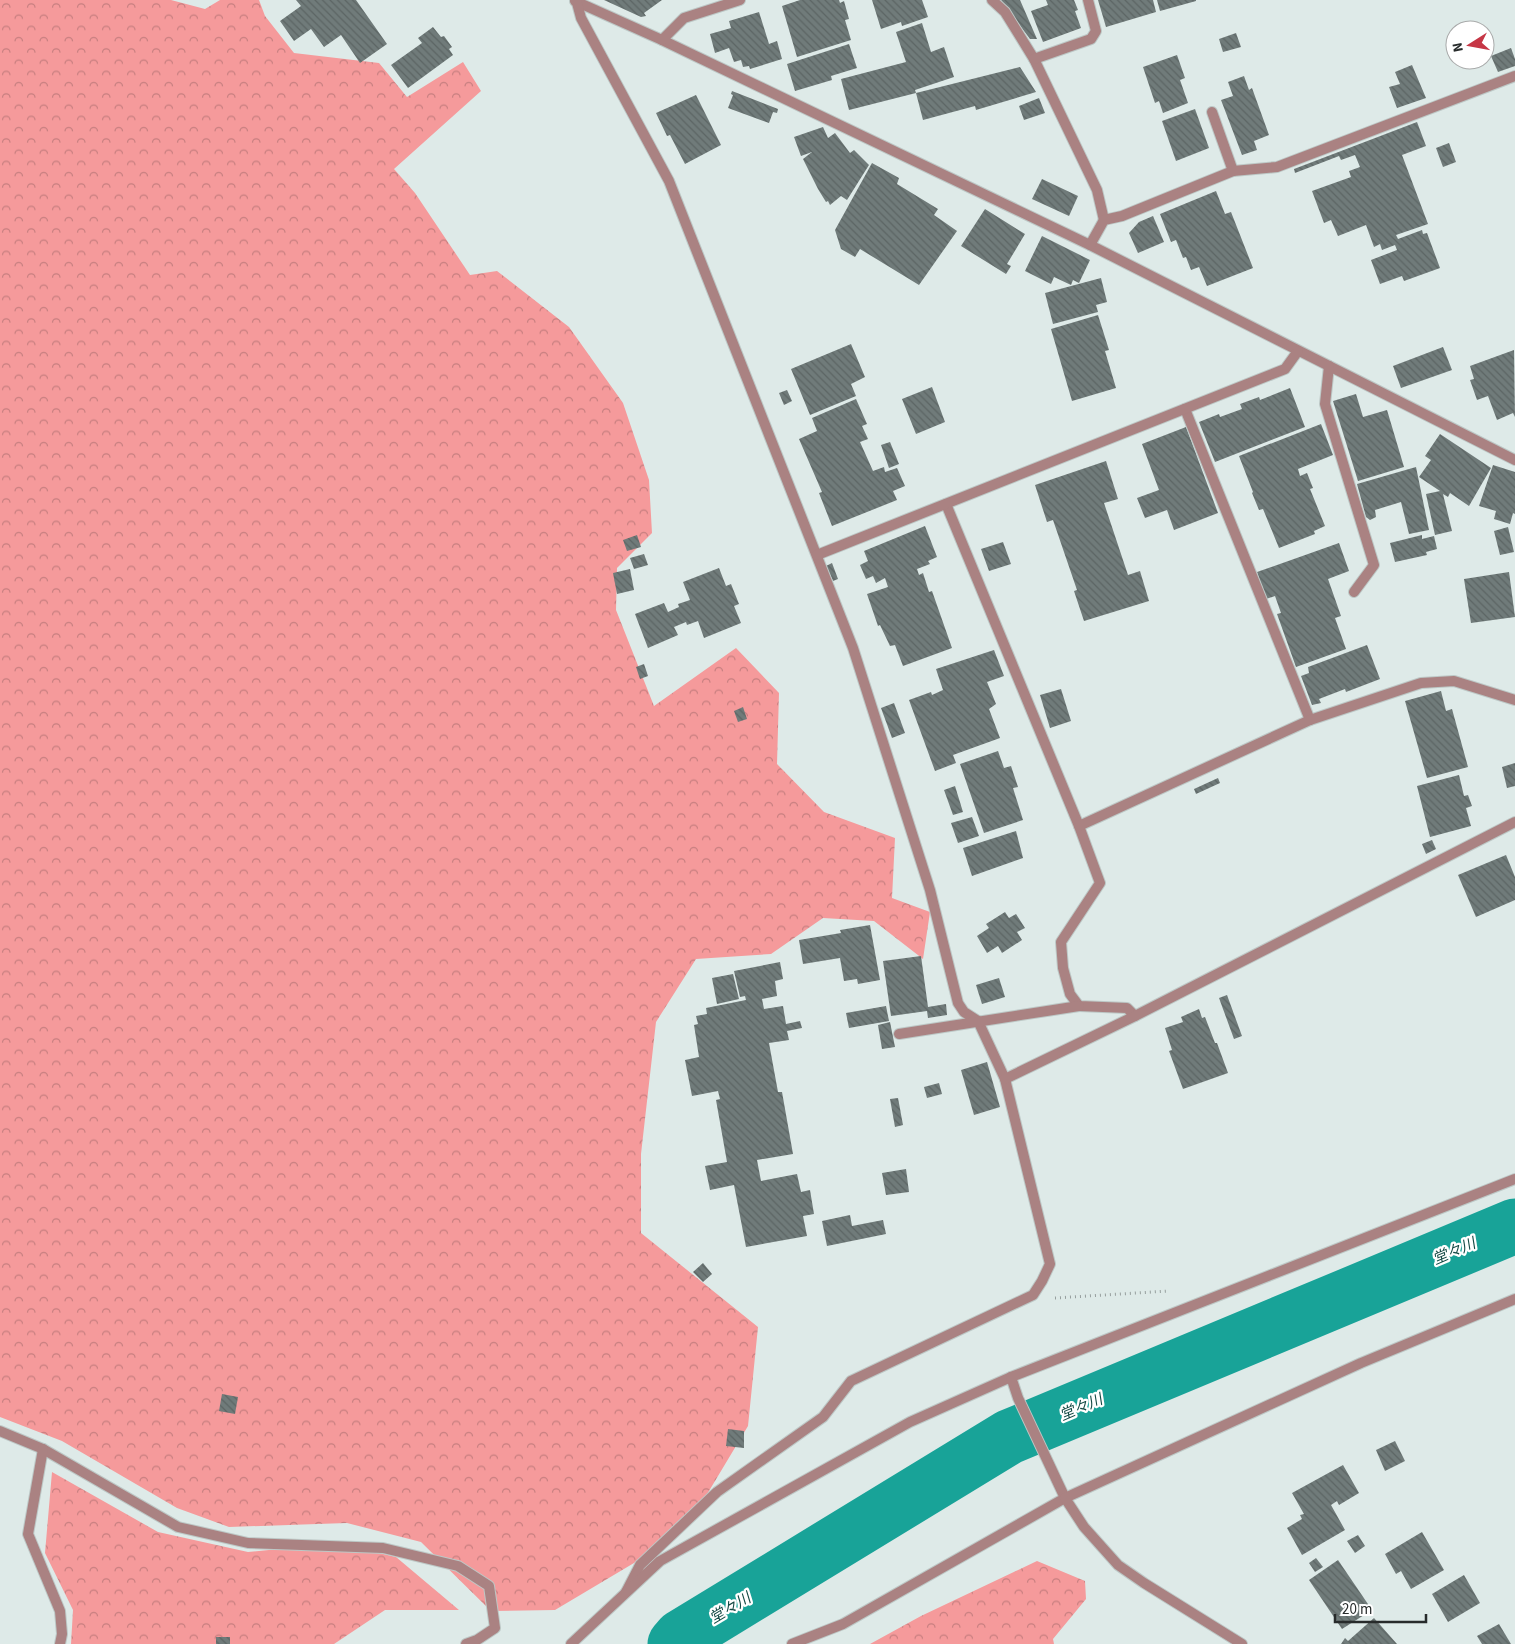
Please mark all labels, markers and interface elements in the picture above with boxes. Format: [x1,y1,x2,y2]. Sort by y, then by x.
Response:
north arrow [1445,20,1495,70]
text: N [1448,41,1469,54]
water label: 堂々川 [1429,1232,1481,1270]
water label: 堂々川 [1056,1388,1108,1426]
water label: 堂々川 [706,1587,757,1629]
scale bar [1335,1592,1426,1624]
text: 20 m [1342,1599,1372,1620]

